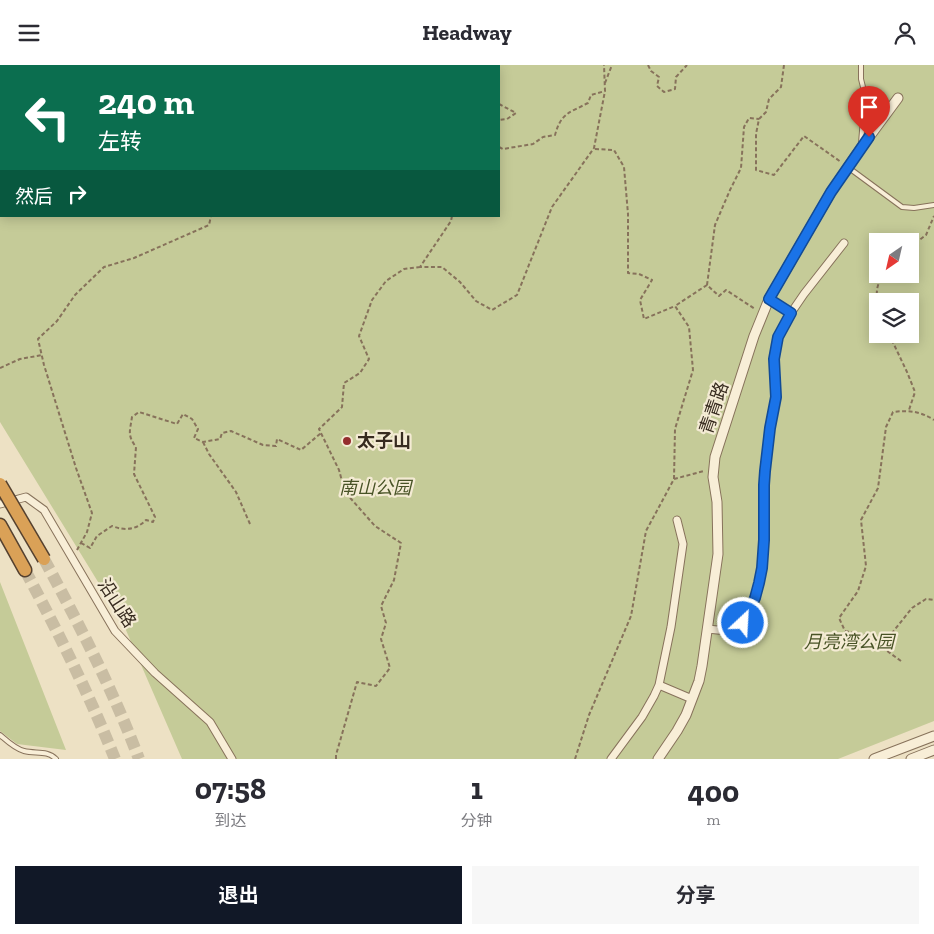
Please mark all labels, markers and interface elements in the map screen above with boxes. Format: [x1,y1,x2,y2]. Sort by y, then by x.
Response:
icon: menu [15,19,43,47]
text: Headway [422,19,512,46]
icon: person [891,19,919,47]
text: 240 m [98,81,194,123]
icon: left [15,85,80,150]
pin [848,86,890,137]
icon: arrive [855,93,883,121]
text: 左转 [98,128,142,155]
icon: right [63,180,91,208]
text: 然后 [15,185,53,208]
north arrow [869,233,919,283]
map controls [869,233,919,343]
button: layers [869,293,919,343]
street label: 青青路 [695,379,733,437]
place label: 太子山 [357,430,411,452]
marker: 太子山 [341,435,353,447]
park label: 南山公园 [339,477,414,499]
street label: 沿山路 [93,574,141,632]
position arrow [716,596,768,648]
park label: 月亮湾公园 [804,631,897,653]
text: 07:58 [195,771,266,807]
text: 1 [471,771,483,807]
text: 400 [688,774,739,810]
text: m [707,810,720,829]
text: 到达 [214,811,246,830]
text: 分钟 [461,811,493,830]
button: 退出 [15,866,462,924]
button: 分享 [472,866,919,924]

